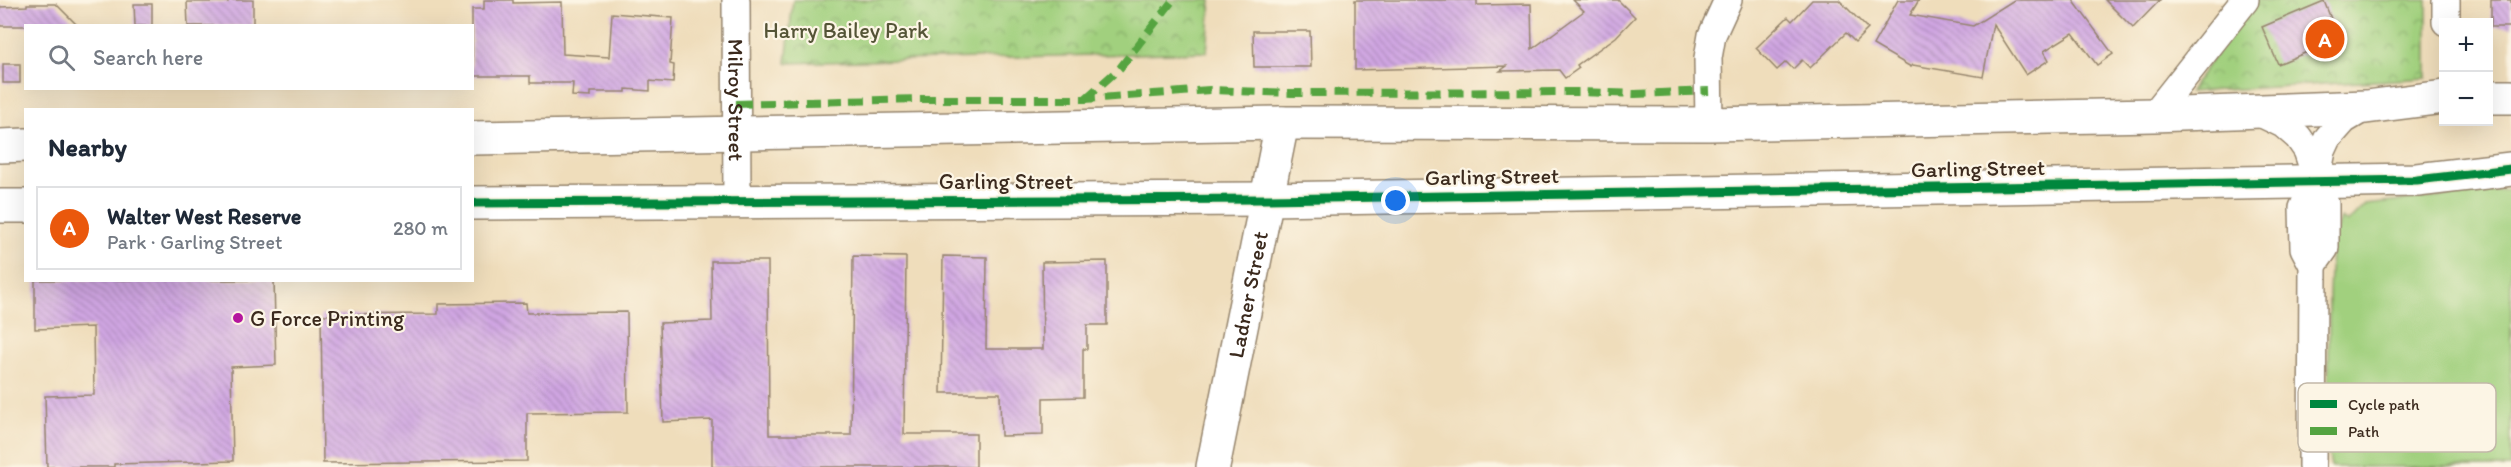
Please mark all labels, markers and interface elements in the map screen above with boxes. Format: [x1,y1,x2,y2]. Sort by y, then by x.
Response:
pin: A [2306,16,2344,62]
park label: Harry Bailey Park [764,17,929,44]
map controls [2439,18,2493,126]
button: + [2439,18,2493,72]
search box [24,24,474,90]
street label: Milroy Street [722,39,750,161]
icon: search [45,41,78,74]
text: Search here [93,44,203,71]
button: − [2439,72,2493,126]
text: Nearby [48,131,127,163]
street label: Garling Street [1911,154,2045,183]
street label: Garling Street [1425,162,1559,191]
street label: Garling Street [939,168,1073,195]
your location [1381,186,1410,215]
text: Walter West Reserve [107,203,301,230]
text: A [63,216,76,240]
text: 280 m [393,216,448,240]
street label: Ladner Street [1222,229,1274,360]
text: Park · Garling Street [107,230,282,254]
place label: G Force Printing [250,305,405,332]
marker: G Force Printing [231,311,245,325]
legend [2298,383,2496,452]
text: Cycle path [2348,395,2420,414]
text: Path [2348,422,2379,441]

